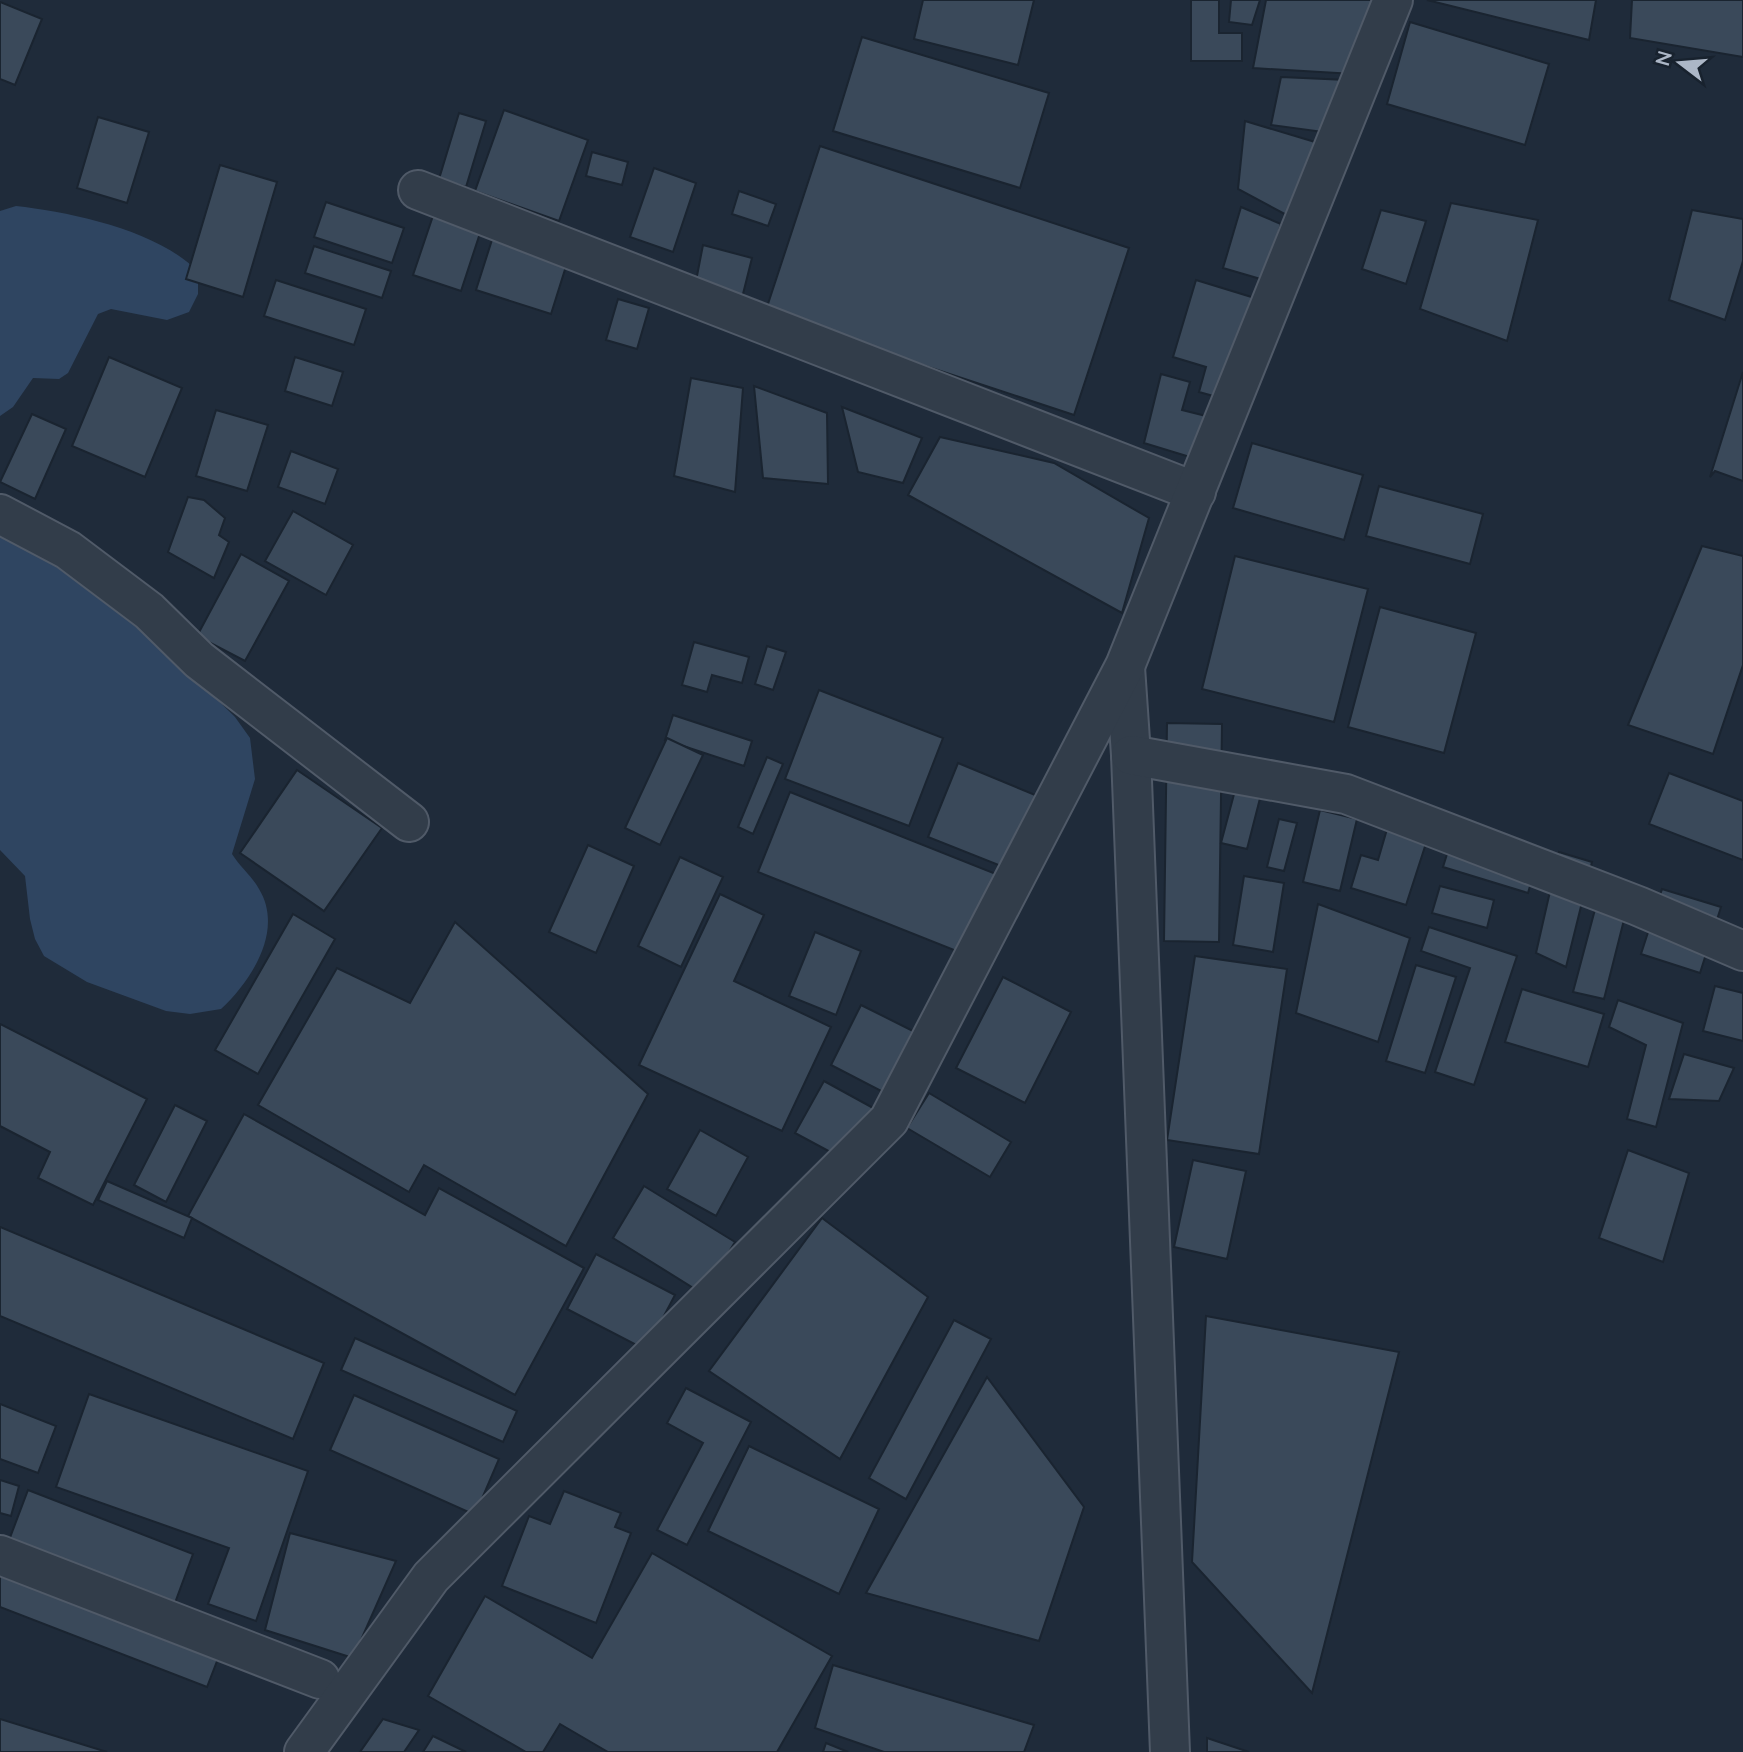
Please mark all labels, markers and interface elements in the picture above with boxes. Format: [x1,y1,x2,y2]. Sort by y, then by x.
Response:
north arrow [1645,28,1715,98]
text: N [1650,48,1676,68]

